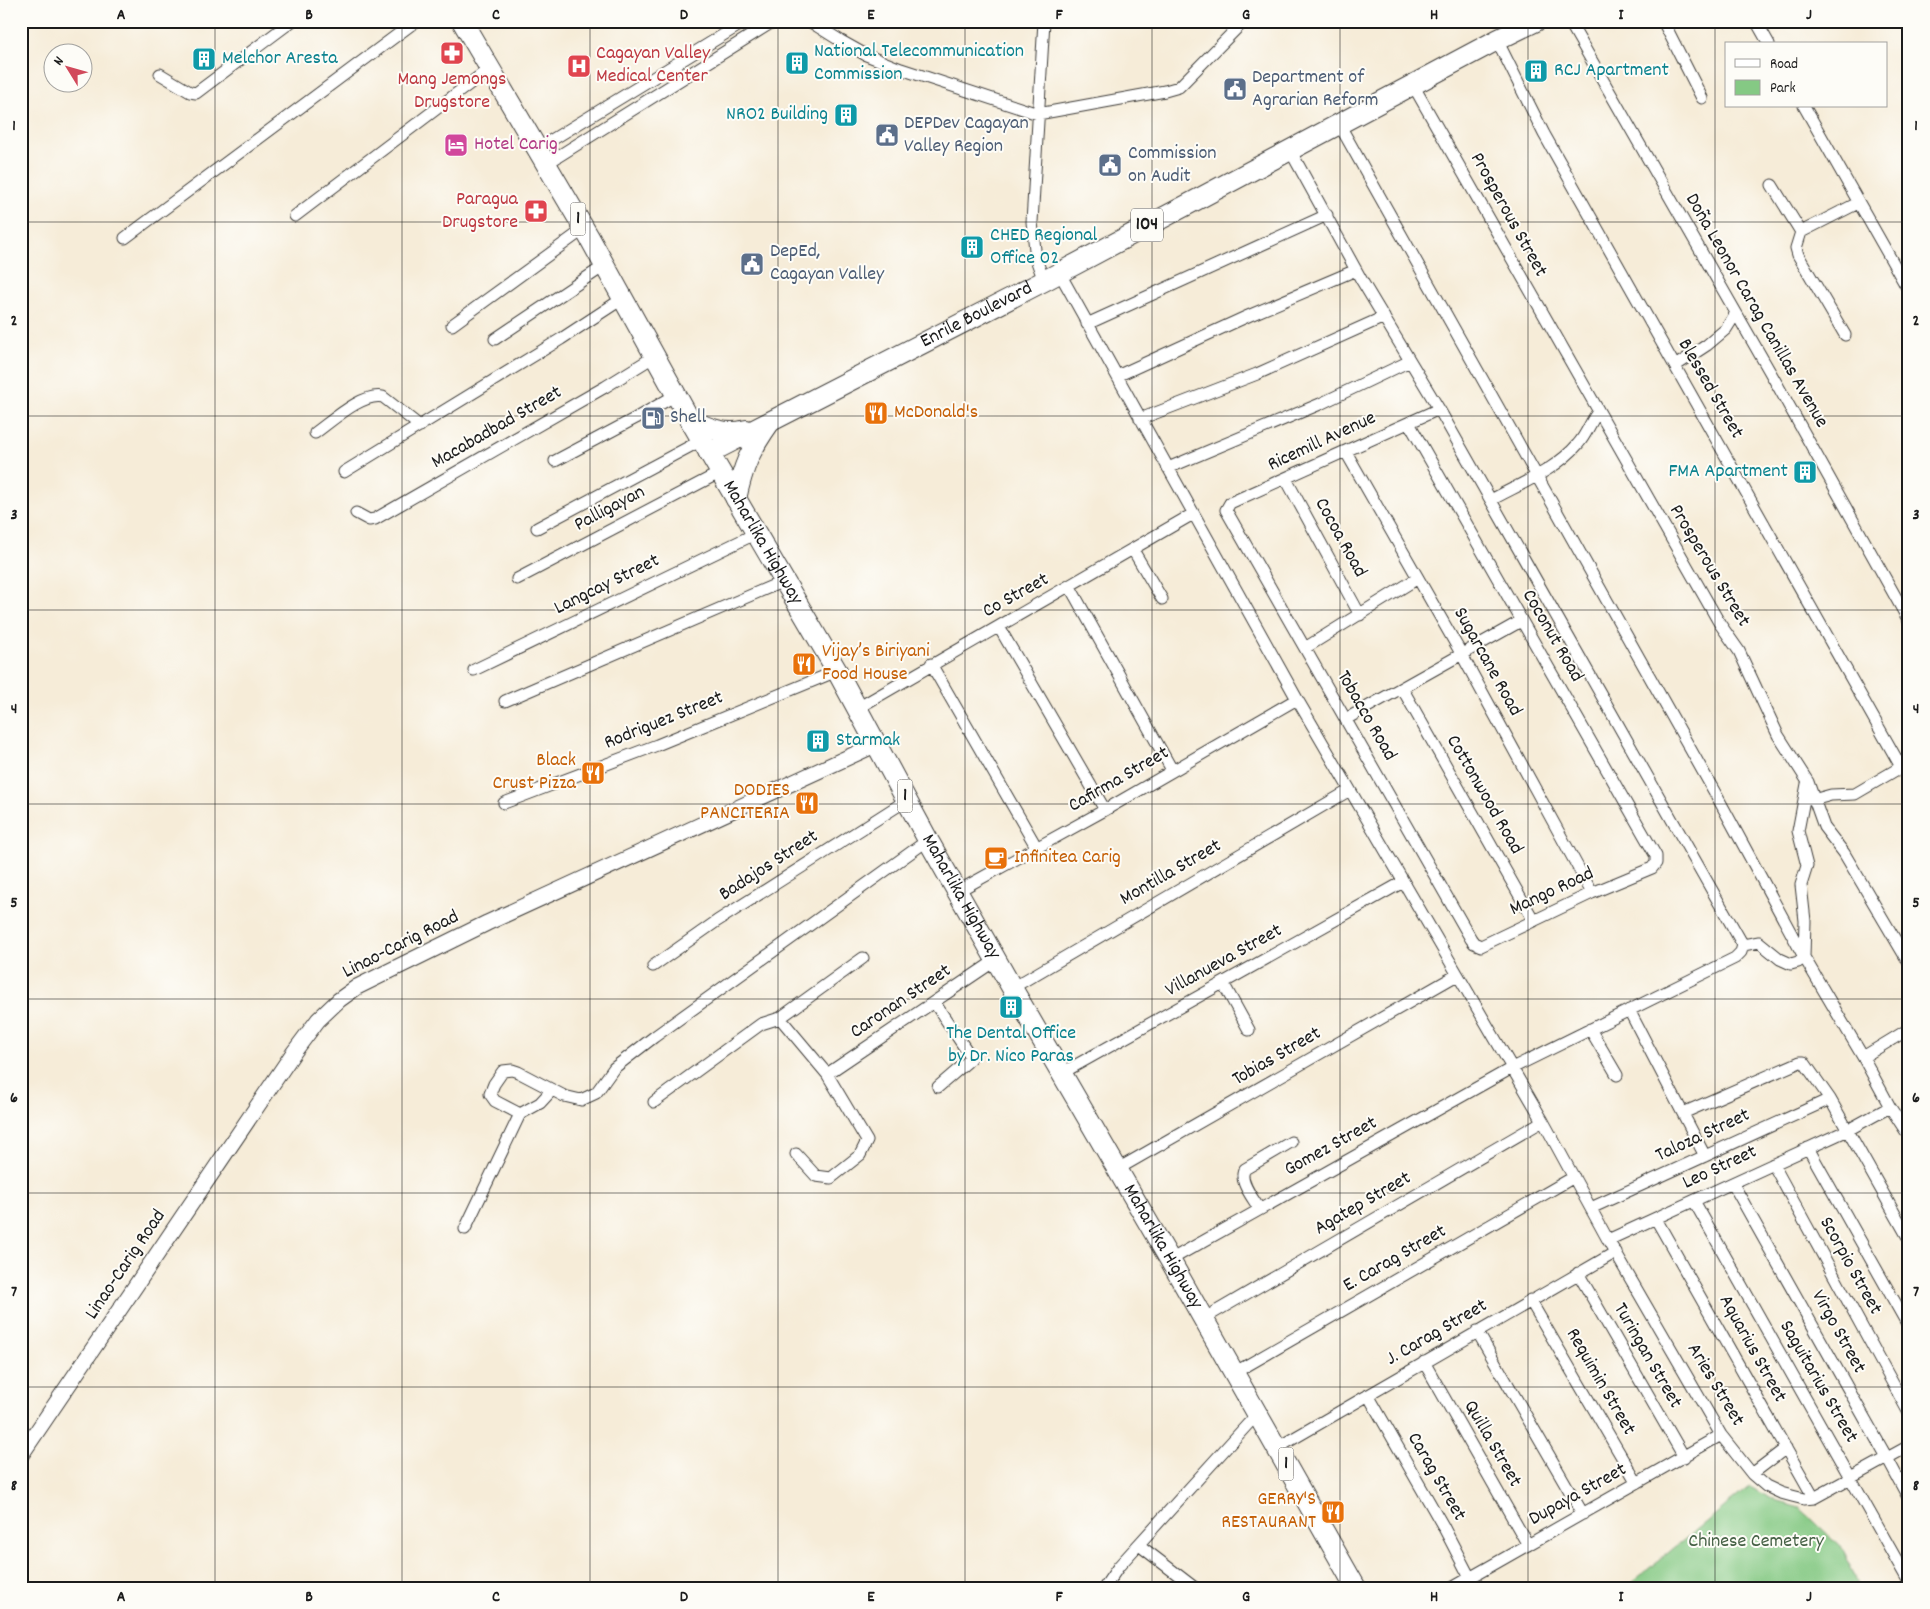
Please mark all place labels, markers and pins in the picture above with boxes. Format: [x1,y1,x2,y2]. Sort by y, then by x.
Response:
place label: National Telecommunication Commission [814,38,1024,89]
pharmacy icon: Mang Jemongs Drugstore [439,40,465,66]
place label: Cagayan Valley Medical Center [596,40,711,91]
place label: Melchor Aresta [222,45,338,73]
building icon: Melchor Aresta [191,46,217,72]
building icon: National Telecommunication Commission [784,50,810,76]
hospital icon: Cagayan Valley Medical Center [566,53,592,79]
place label: RCJ Apartment [1554,57,1669,85]
building icon: RCJ Apartment [1523,58,1549,84]
place label: Department of Agrarian Reform [1252,64,1378,115]
place label: Mang Jemongs Drugstore [398,66,506,117]
public building icon: Department of Agrarian Reform [1222,76,1248,102]
place label: NRO2 Building [726,101,828,129]
building icon: NRO2 Building [833,102,859,128]
place label: DEPDev Cagayan Valley Region [904,110,1029,161]
public building icon: DEPDev Cagayan Valley Region [874,122,900,148]
place label: Hotel Carig [474,131,558,159]
hotel icon: Hotel Carig [443,132,469,158]
place label: Commission on Audit [1128,140,1217,191]
public building icon: Commission on Audit [1097,152,1123,178]
place label: Paragua Drugstore [442,186,519,237]
pharmacy icon: Paragua Drugstore [523,198,549,224]
place label: CHED Regional Office 02 [990,222,1098,273]
building icon: CHED Regional Office 02 [959,234,985,260]
place label: DepEd, Cagayan Valley [770,238,885,289]
public building icon: DepEd, Cagayan Valley [739,251,765,277]
place label: McDonald's [894,399,978,427]
restaurant icon: McDonald's [863,400,889,426]
place label: Shell [670,404,707,432]
fuel station icon: Shell [640,405,666,431]
place label: FMA Apartment [1668,458,1788,486]
building icon: FMA Apartment [1792,459,1818,485]
place label: Vijay’s Biriyani Food House [822,638,930,689]
restaurant icon: Vijay’s Biriyani Food House [791,651,817,677]
place label: Starmak [836,727,900,755]
building icon: Starmak [805,728,831,754]
place label: Black Crust Pizza [492,747,577,798]
restaurant icon: Black Crust Pizza [580,760,606,786]
place label: DODIES PANCITERIA [700,777,790,828]
restaurant icon: DODIES PANCITERIA [794,790,820,816]
place label: Infinitea Carig [1014,844,1121,872]
cafe icon: Infinitea Carig [983,845,1009,871]
building icon: The Dental Office by Dr. Nico Paras [998,994,1024,1020]
place label: The Dental Office by Dr. Nico Paras [946,1020,1076,1071]
place label: GERRY'S RESTAURANT [1221,1486,1316,1537]
restaurant icon: GERRY'S RESTAURANT [1320,1499,1346,1525]

